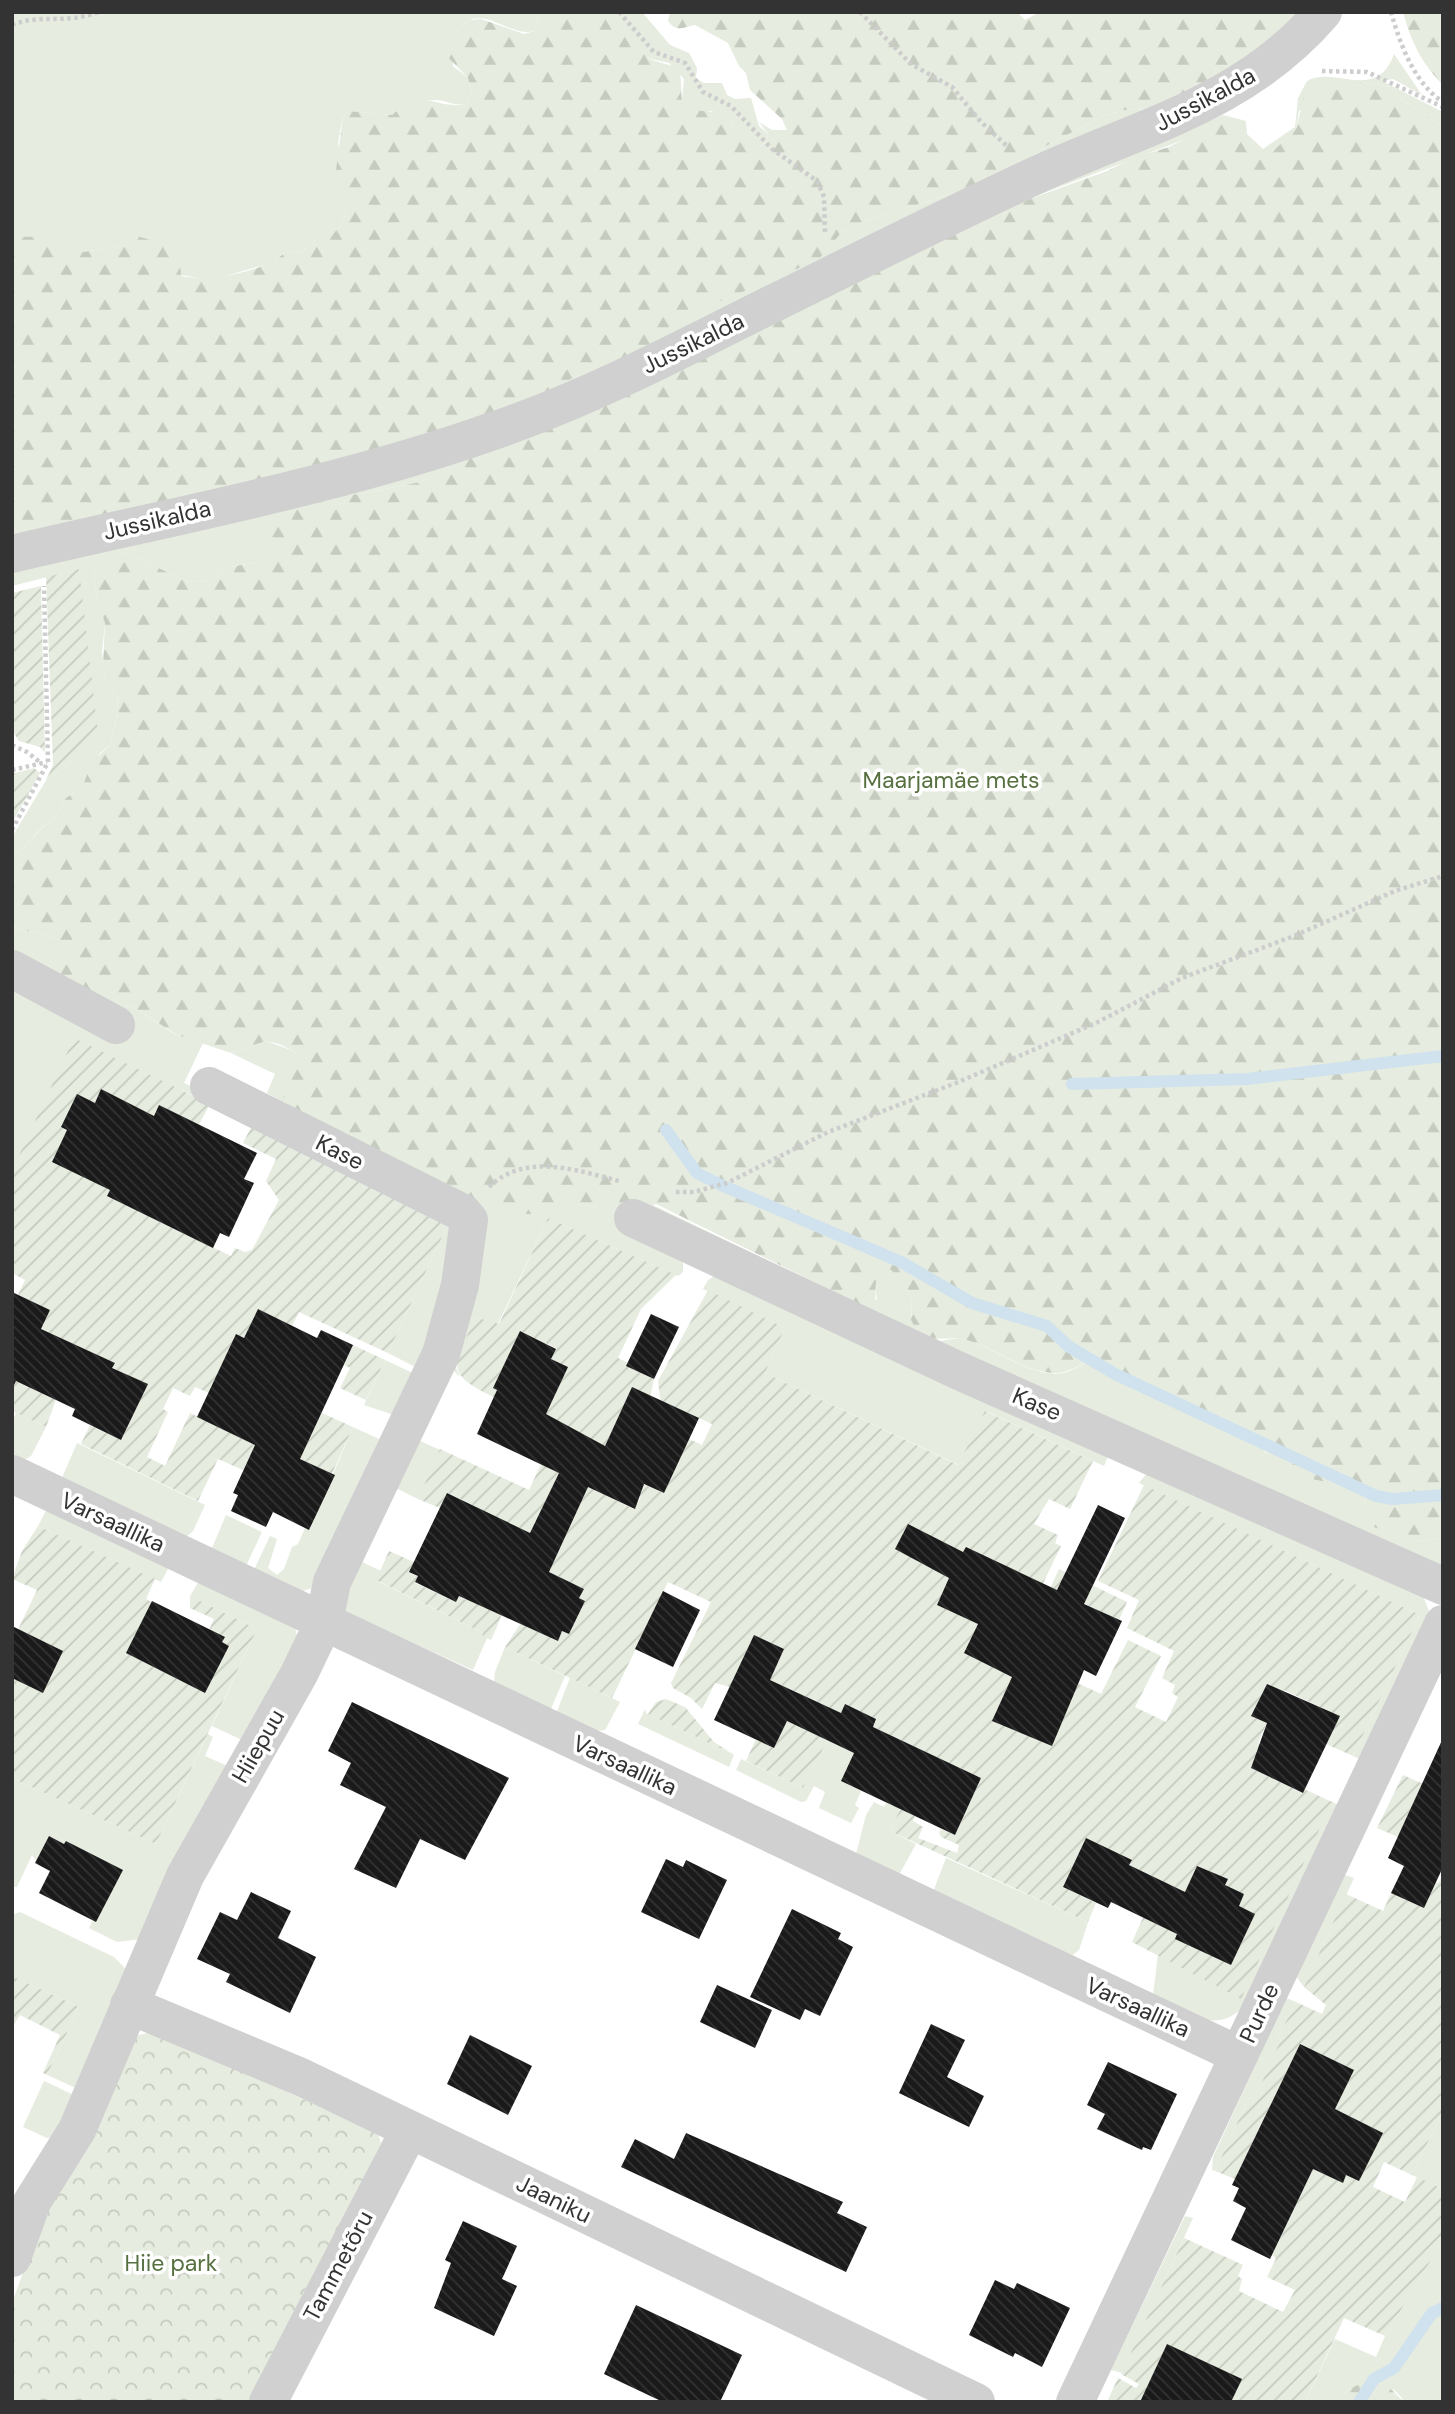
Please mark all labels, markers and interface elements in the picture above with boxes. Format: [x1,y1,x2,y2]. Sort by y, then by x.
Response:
street label: Jussikalda [1150,60,1260,138]
street label: Jussikalda [637,306,749,380]
street label: Jussikalda [100,493,214,547]
park label: Maarjamäe mets [863,765,1039,795]
street label: Kase [311,1127,369,1177]
street label: Kase [1008,1380,1066,1428]
street label: Varsaallika [56,1485,170,1559]
street label: Hiiepuu [225,1704,291,1788]
street label: Varsaallika [568,1728,682,1802]
street label: Varsaallika [1081,1970,1195,2044]
street label: Purde [1232,1979,1286,2047]
street label: Jaaniku [511,2168,597,2230]
street label: Tammetõru [296,2205,380,2327]
park label: Hiie park [125,2248,218,2278]

